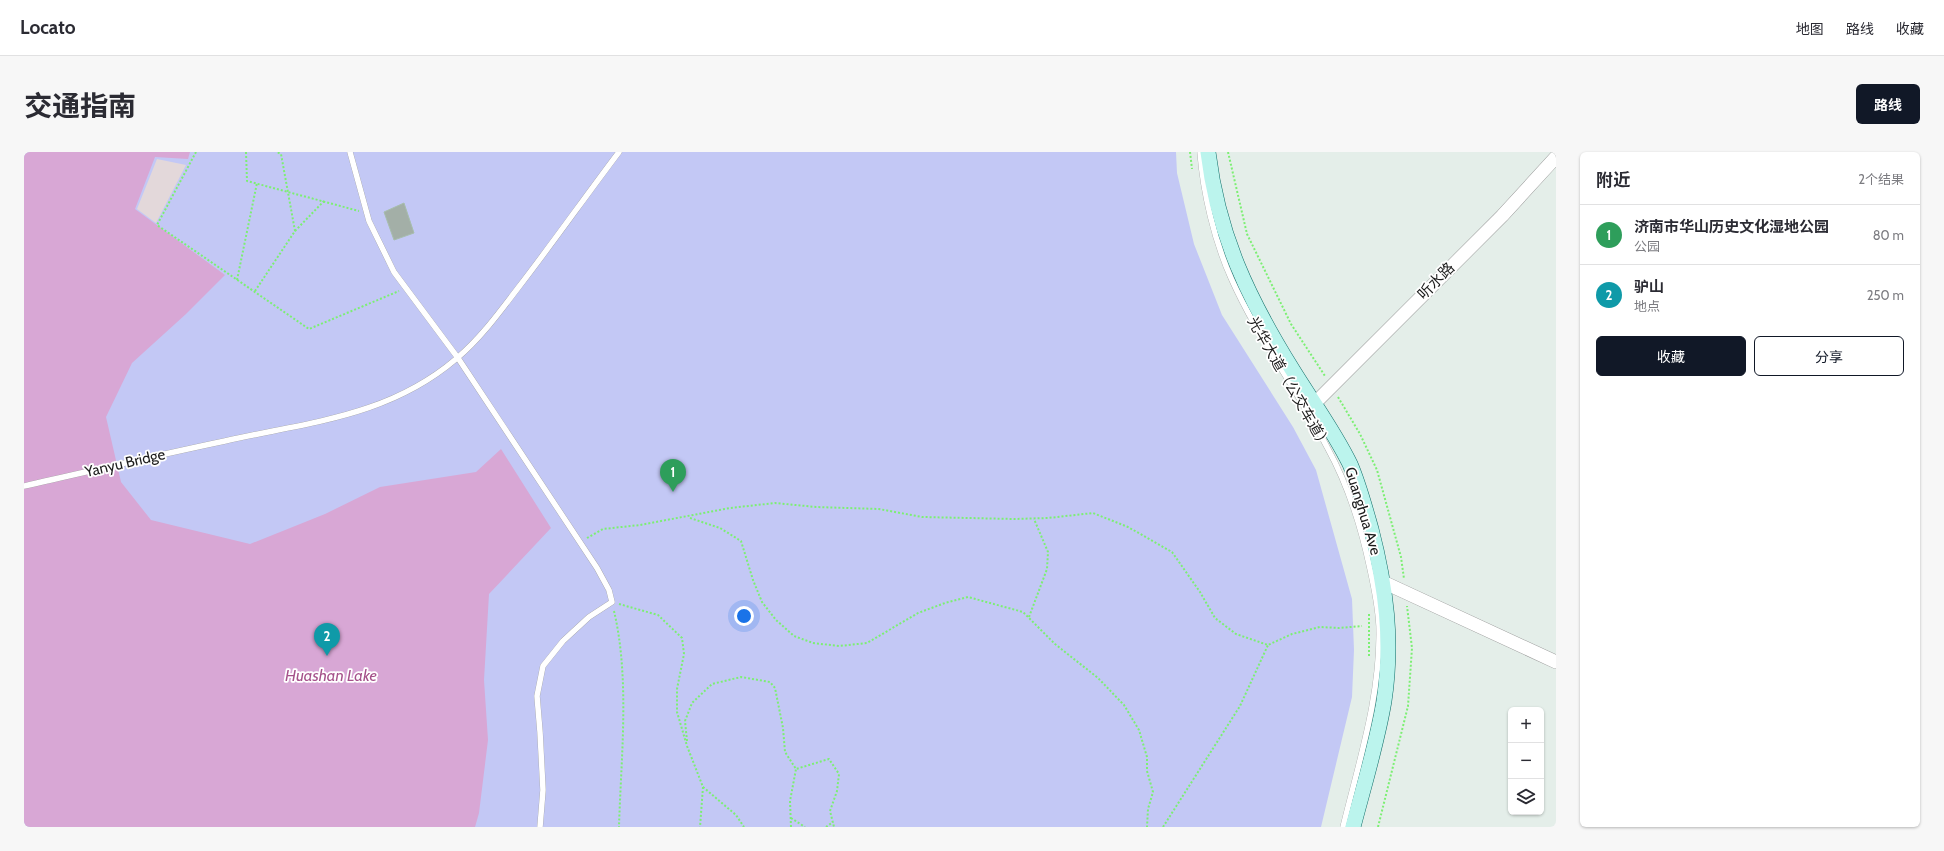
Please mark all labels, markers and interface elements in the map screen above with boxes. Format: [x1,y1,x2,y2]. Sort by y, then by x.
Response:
text: Locato [20,16,76,39]
text: 地图 [1796,20,1824,38]
text: 路线 [1846,20,1874,38]
text: 收藏 [1896,20,1924,38]
button: 路线 [1856,84,1920,124]
text: 交通指南 [24,89,136,123]
text: 附近 [1596,170,1630,190]
text: 2个结果 [1858,171,1904,187]
text: 济南市华山历史文化湿地公园 [1634,218,1829,236]
text: 1 [1607,227,1611,243]
text: 80 m [1873,227,1904,243]
text: 公园 [1634,238,1660,254]
street label: 听水路 [1414,259,1458,303]
text: 驴山 [1634,278,1664,296]
text: 2 [1606,287,1612,303]
text: 250 m [1867,287,1904,303]
text: 地点 [1634,298,1660,314]
street label: 光华大道（公交车道） [1244,314,1334,452]
button: 收藏 [1596,336,1746,376]
button: 分享 [1754,336,1904,376]
street label: Yanyu Bridge [82,445,167,481]
pin: 1 [660,459,686,492]
street label: Guanghua Ave [1341,465,1385,557]
your location [734,606,754,626]
pin: 2 [314,623,340,656]
water label: Huashan Lake [285,666,377,685]
map controls [1508,707,1544,815]
button: + [1508,707,1544,743]
button: − [1508,743,1544,779]
button: layers [1508,779,1544,815]

